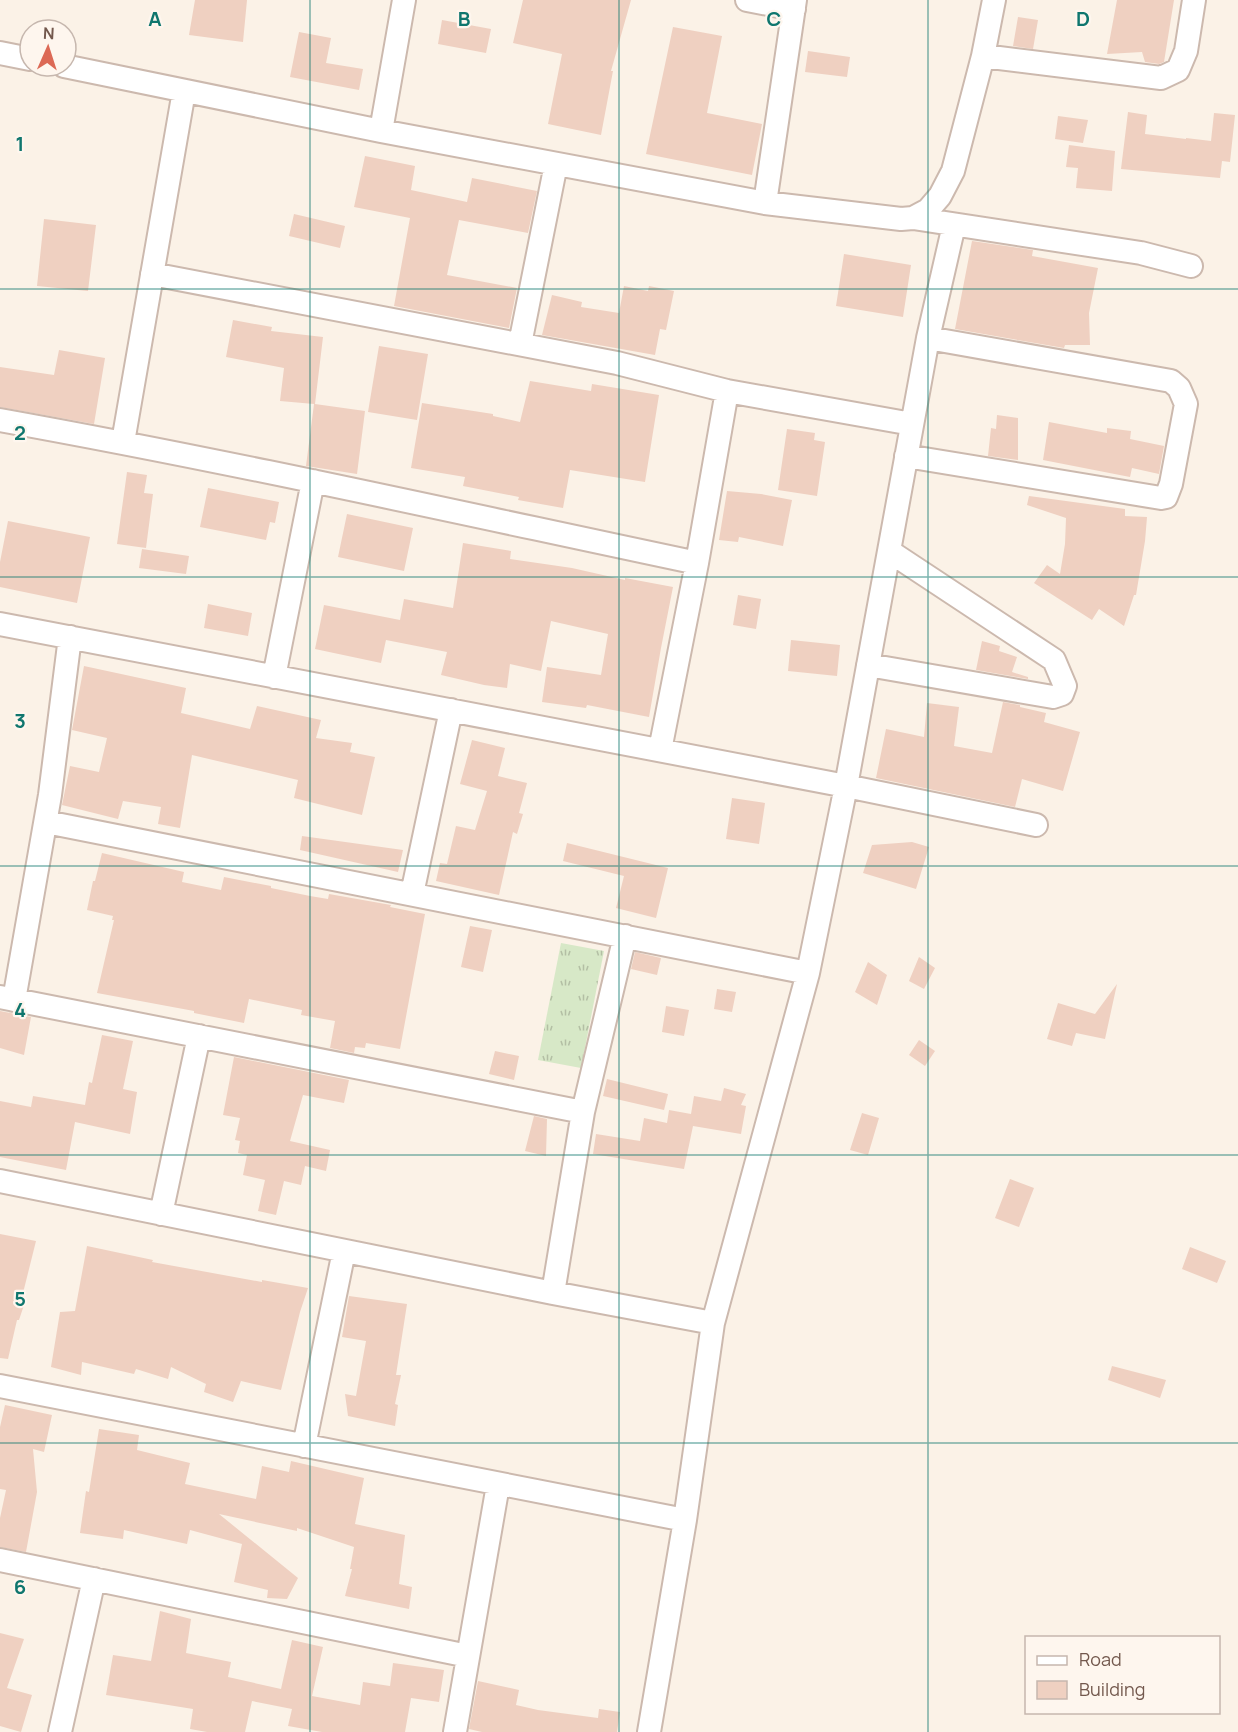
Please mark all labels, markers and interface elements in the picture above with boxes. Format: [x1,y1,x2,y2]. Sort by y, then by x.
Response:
text: A [148,5,162,32]
text: B [458,5,471,32]
text: C [767,5,781,32]
text: D [1076,5,1090,32]
north arrow [18,18,78,78]
text: N [42,22,55,44]
text: 1 [16,130,24,157]
text: 2 [14,419,26,446]
text: 3 [14,707,26,734]
text: 4 [14,996,26,1023]
text: 5 [14,1285,26,1312]
text: 6 [14,1573,26,1600]
legend [1025,1636,1220,1714]
text: Road [1079,1647,1122,1671]
text: Building [1079,1677,1145,1701]

